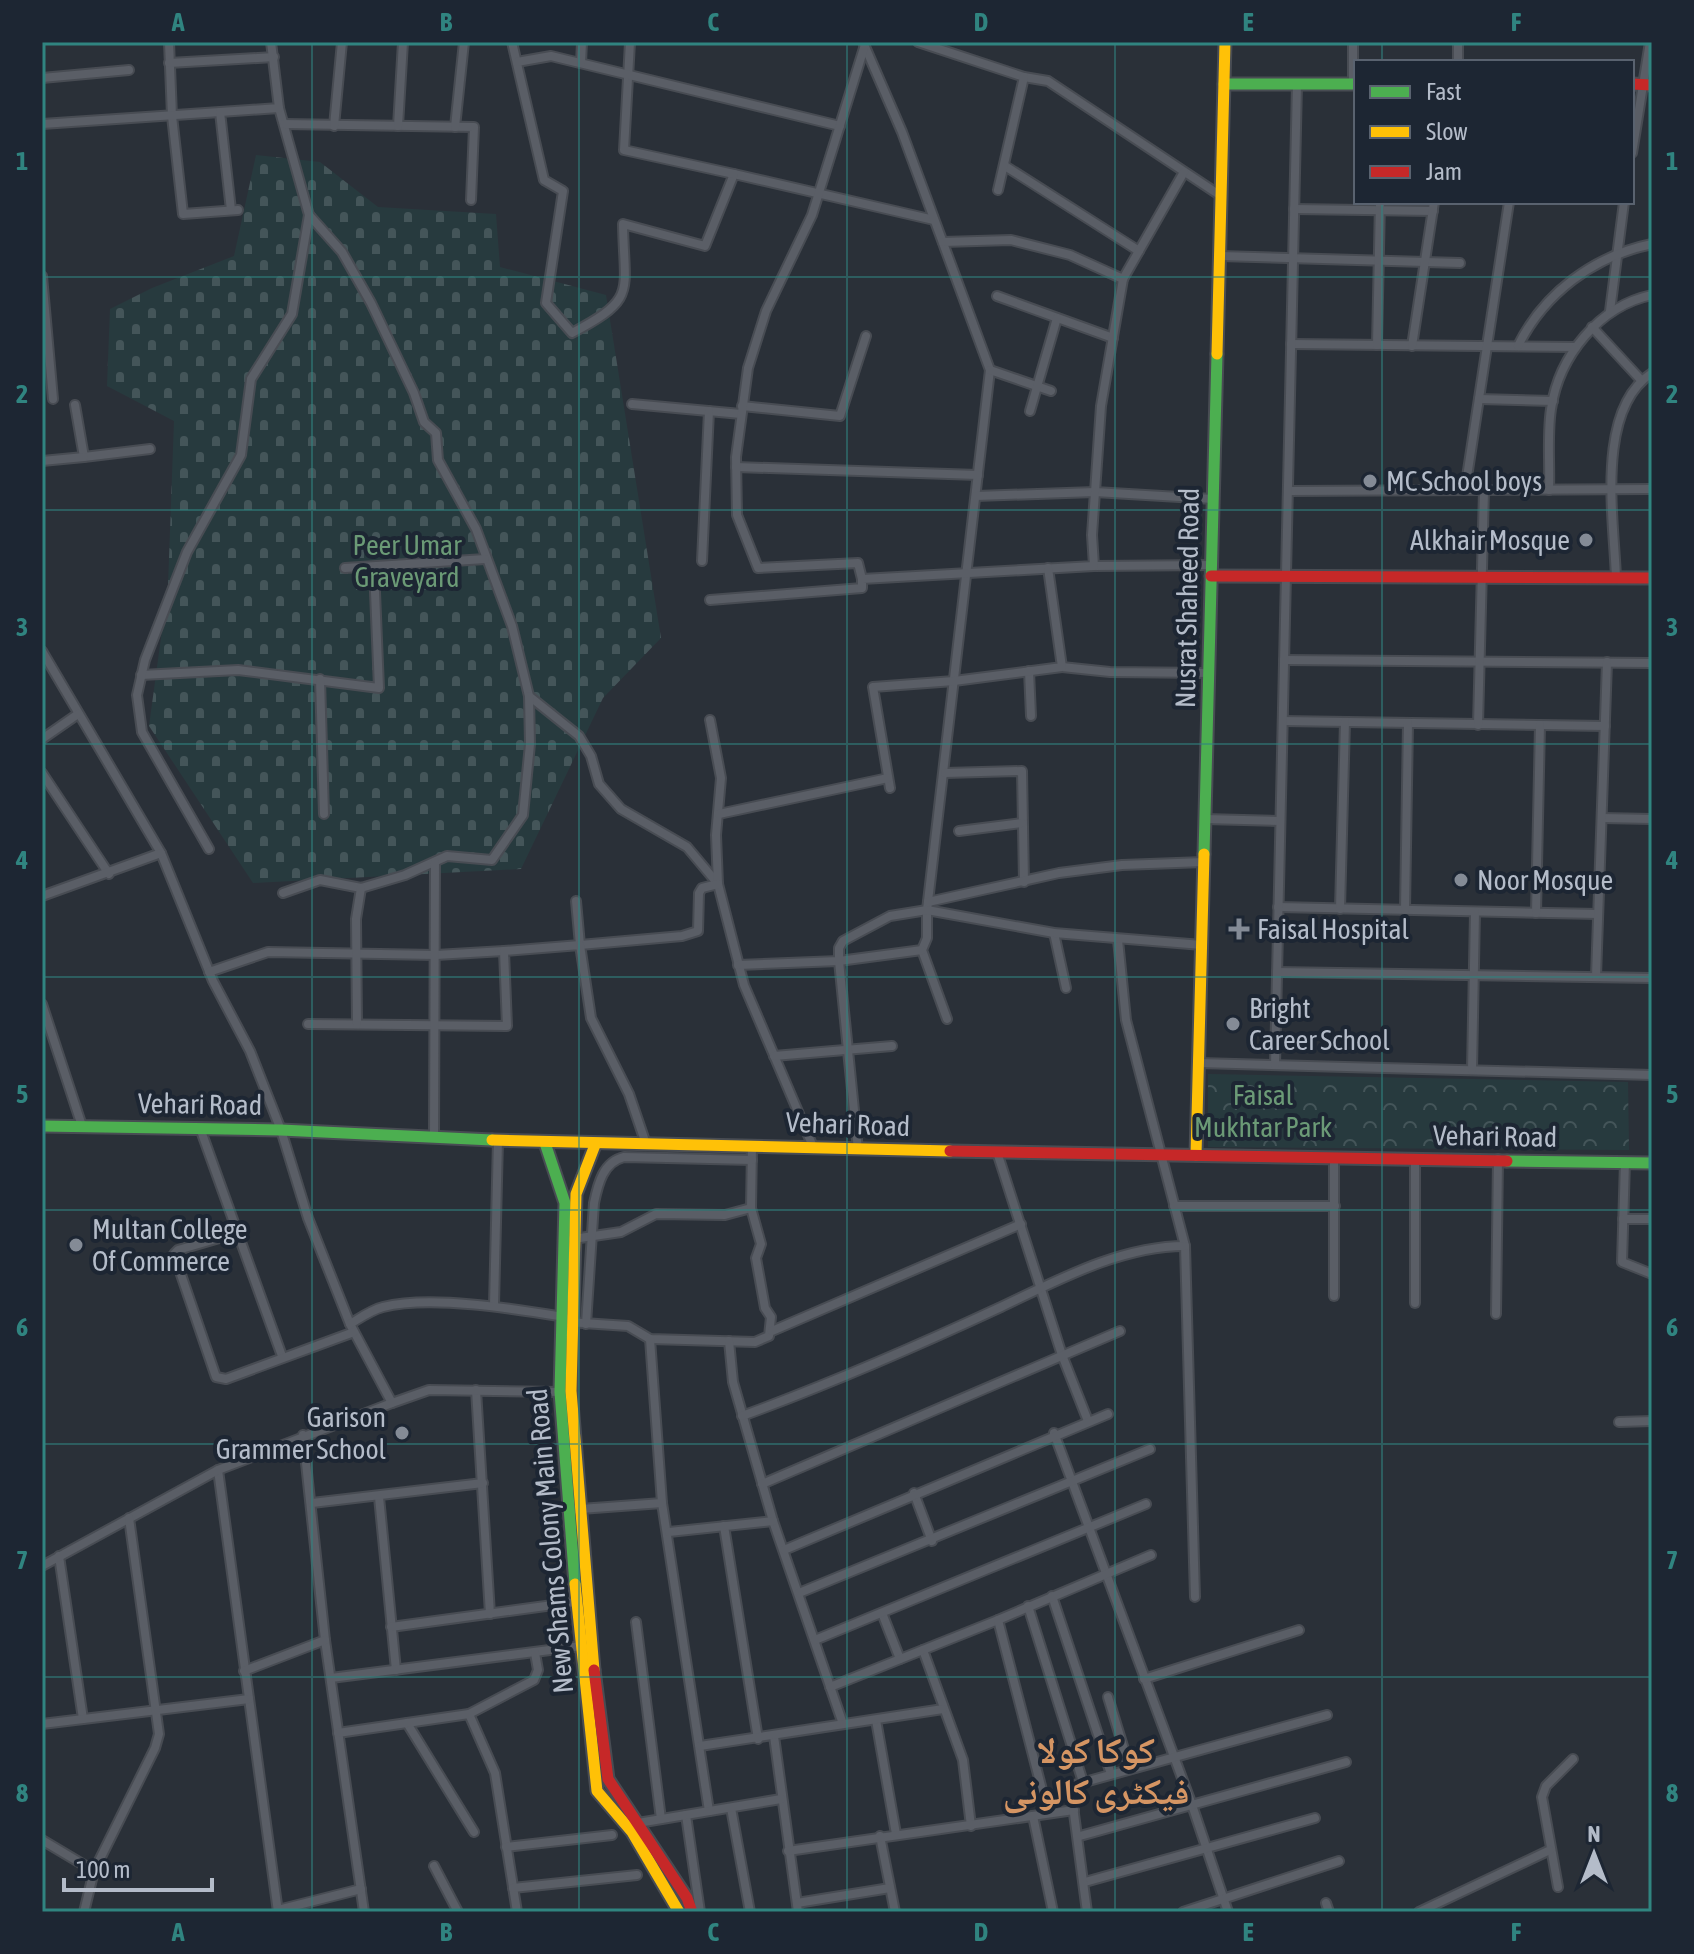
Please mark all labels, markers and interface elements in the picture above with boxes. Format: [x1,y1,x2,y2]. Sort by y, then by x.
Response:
text: A [171,7,185,37]
text: B [440,7,453,37]
text: C [707,7,719,37]
text: D [974,7,988,37]
text: E [1242,7,1254,37]
text: F [1511,7,1522,37]
legend [1354,60,1634,204]
text: Fast [1426,78,1462,105]
text: Slow [1426,118,1468,145]
text: 1 [16,146,28,176]
text: 1 [1666,146,1678,176]
text: Jam [1426,158,1462,185]
text: 2 [16,379,28,409]
text: 2 [1666,379,1678,409]
place label: MC School boys [1386,465,1542,497]
marker: MC School boys [1361,472,1379,490]
street label: Nusrat Shaheed Road [1169,488,1205,708]
place label: Alkhair Mosque [1410,524,1570,556]
park label: Peer Umar Graveyard [353,529,462,593]
marker: Alkhair Mosque [1577,531,1595,549]
text: 3 [16,612,28,642]
text: 3 [1666,612,1678,642]
text: 4 [15,845,28,875]
text: 4 [1665,845,1678,875]
place label: Noor Mosque [1477,864,1613,896]
marker: Noor Mosque [1452,871,1470,889]
place label: Faisal Hospital [1257,913,1409,945]
marker: Faisal Hospital [1228,918,1250,940]
place label: Bright Career School [1249,992,1390,1056]
marker: Bright Career School [1224,1015,1242,1033]
text: 5 [16,1079,28,1109]
park label: Faisal Mukhtar Park [1194,1079,1332,1143]
text: 5 [1666,1079,1678,1109]
street label: Vehari Road [138,1087,262,1121]
street label: Vehari Road [785,1106,911,1142]
street label: Vehari Road [1433,1119,1557,1153]
place label: Multan College Of Commerce [92,1213,247,1277]
marker: Multan College Of Commerce [67,1236,85,1254]
text: 6 [16,1312,28,1342]
text: 6 [1666,1312,1678,1342]
street label: New Shams Colony Main Road [521,1387,579,1695]
place label: Garison Grammer School [216,1401,387,1465]
marker: Garison Grammer School [393,1424,411,1442]
text: 7 [16,1545,28,1575]
text: 7 [1666,1545,1678,1575]
district label: کوکا کولا فیکٹری کالونی [1003,1729,1189,1814]
text: 8 [16,1778,28,1808]
text: 8 [1666,1778,1678,1808]
north arrow [1554,1814,1634,1894]
text: N [1588,1821,1600,1847]
scale bar [64,1842,212,1892]
text: 100 m [76,1856,130,1883]
text: A [171,1917,185,1947]
text: B [440,1917,453,1947]
text: C [707,1917,719,1947]
text: D [974,1917,988,1947]
text: E [1242,1917,1254,1947]
text: F [1511,1917,1522,1947]

